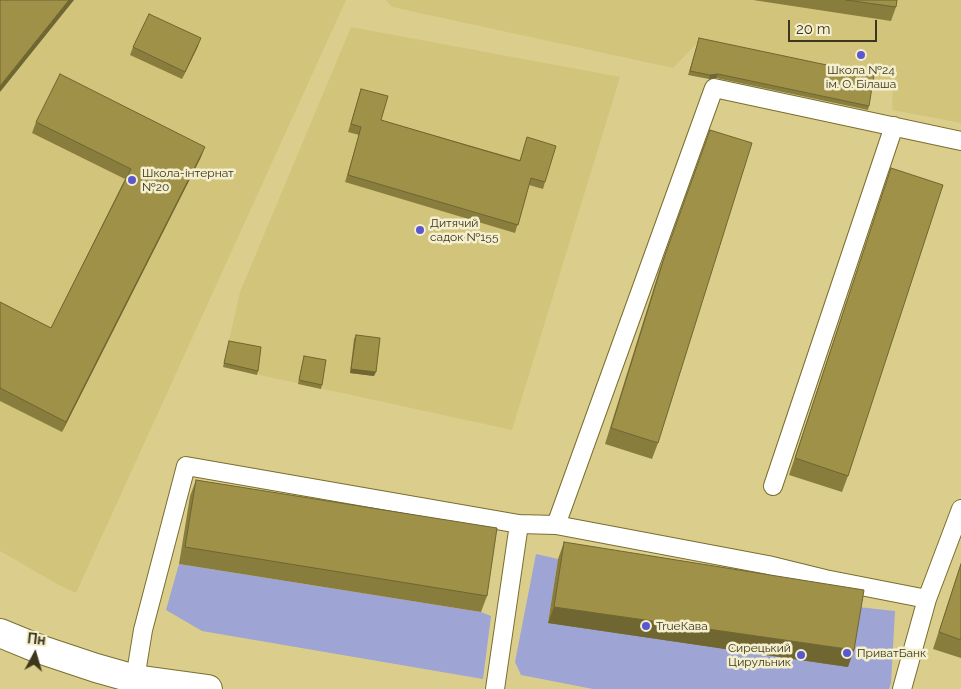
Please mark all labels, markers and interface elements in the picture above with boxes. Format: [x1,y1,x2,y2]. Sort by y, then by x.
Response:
scale bar [791,10,880,42]
text: 20 m [796,20,831,38]
marker: Школа №24 ім. О. Білаша [855,49,867,61]
place label: Школа №24 ім. О. Білаша [826,63,896,91]
place label: Школа-інтернат №20 [142,166,234,194]
marker: Школа-інтернат №20 [126,174,138,186]
place label: Дитячий садок №155 [430,216,498,244]
marker: Дитячий садок №155 [414,224,426,236]
place label: TrueКава [656,619,708,633]
marker: TrueКава [640,620,652,632]
north arrow [10,629,60,679]
text: Пн [26,630,47,648]
place label: Сирецький Цирульник [728,641,791,669]
place label: ПриватБанк [857,646,926,660]
marker: ПриватБанк [841,647,853,659]
marker: Сирецький Цирульник [795,649,807,661]

